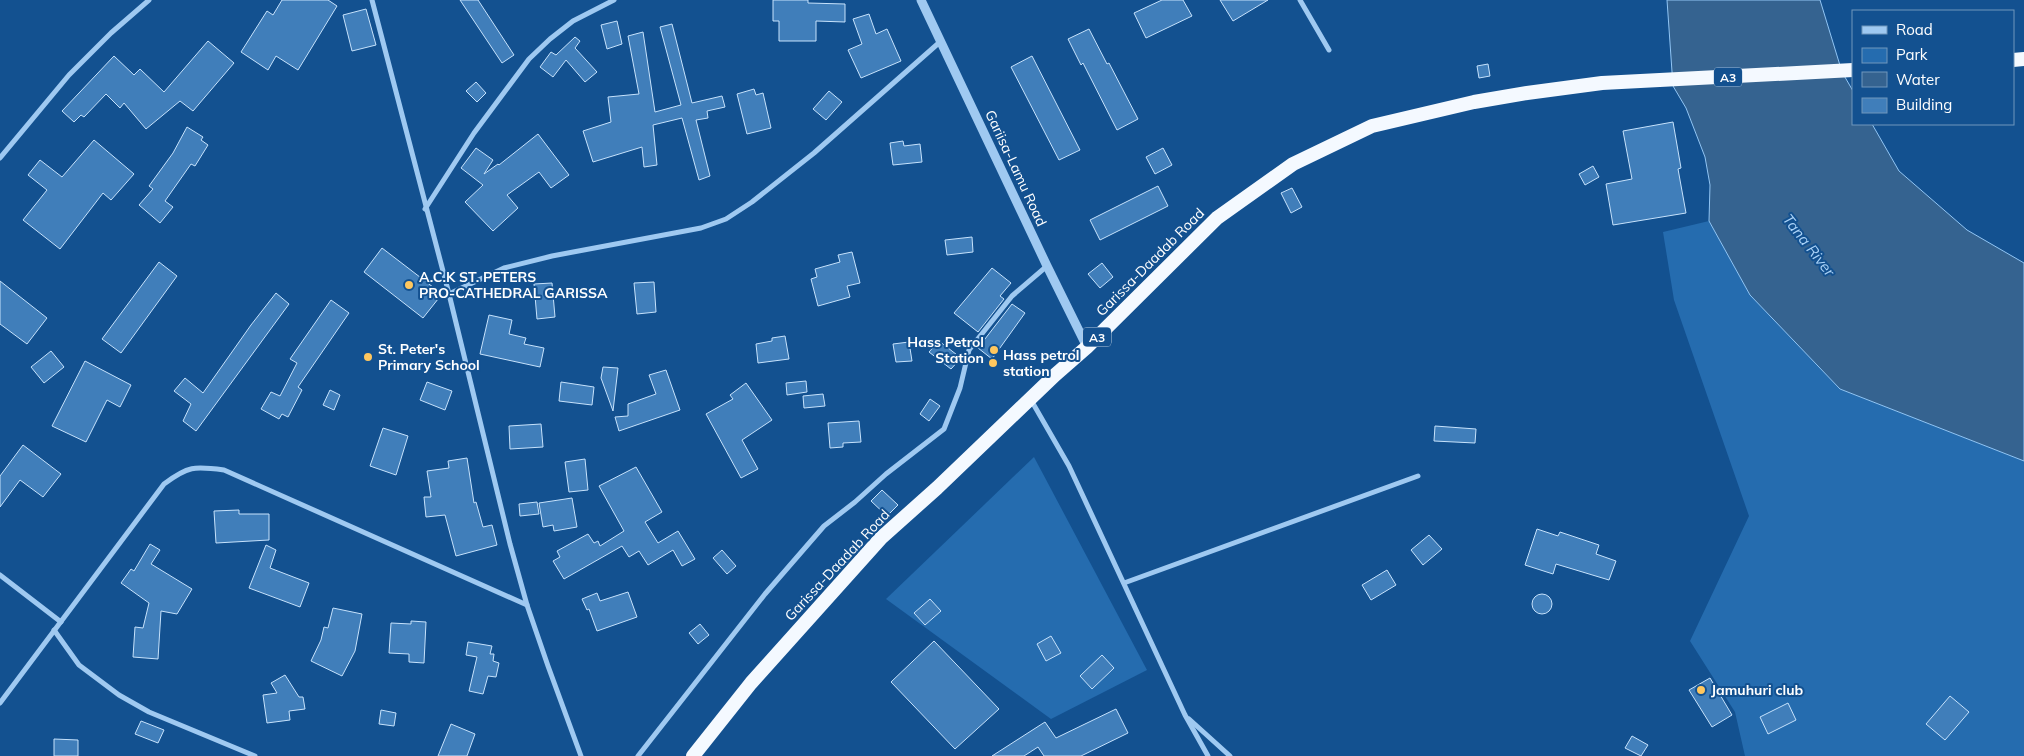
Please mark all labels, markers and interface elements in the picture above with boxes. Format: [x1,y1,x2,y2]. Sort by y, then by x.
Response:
legend [1852,10,2014,125]
text: Road [1896,20,1933,39]
text: Park [1896,45,1928,64]
road number: A3 [1714,68,1742,86]
text: Water [1896,70,1940,89]
text: Building [1896,95,1952,114]
street label: Gariisa-Lamu Road [981,107,1051,229]
street label: Garissa-Daadab Road [1092,204,1208,320]
water label: Tana River [1779,210,1840,280]
place label: A.C.K ST. PETERS PRO-CATHEDRAL GARISSA [419,268,608,302]
marker: A.C.K ST. PETERS PRO-CATHEDRAL GARISSA [403,279,415,291]
road number: A3 [1083,328,1111,347]
place label: Hass Petrol Station [907,333,984,367]
place label: St. Peter's Primary School [378,340,480,374]
marker: Hass Petrol Station [988,344,1000,356]
place label: Hass petrol station [1003,346,1079,380]
marker: St. Peter's Primary School [362,351,374,363]
marker: Hass petrol station [987,357,999,369]
street label: Garissa-Daadab Road [781,506,893,624]
place label: Jamuhuri club [1711,681,1804,699]
marker: Jamuhuri club [1695,684,1707,696]

